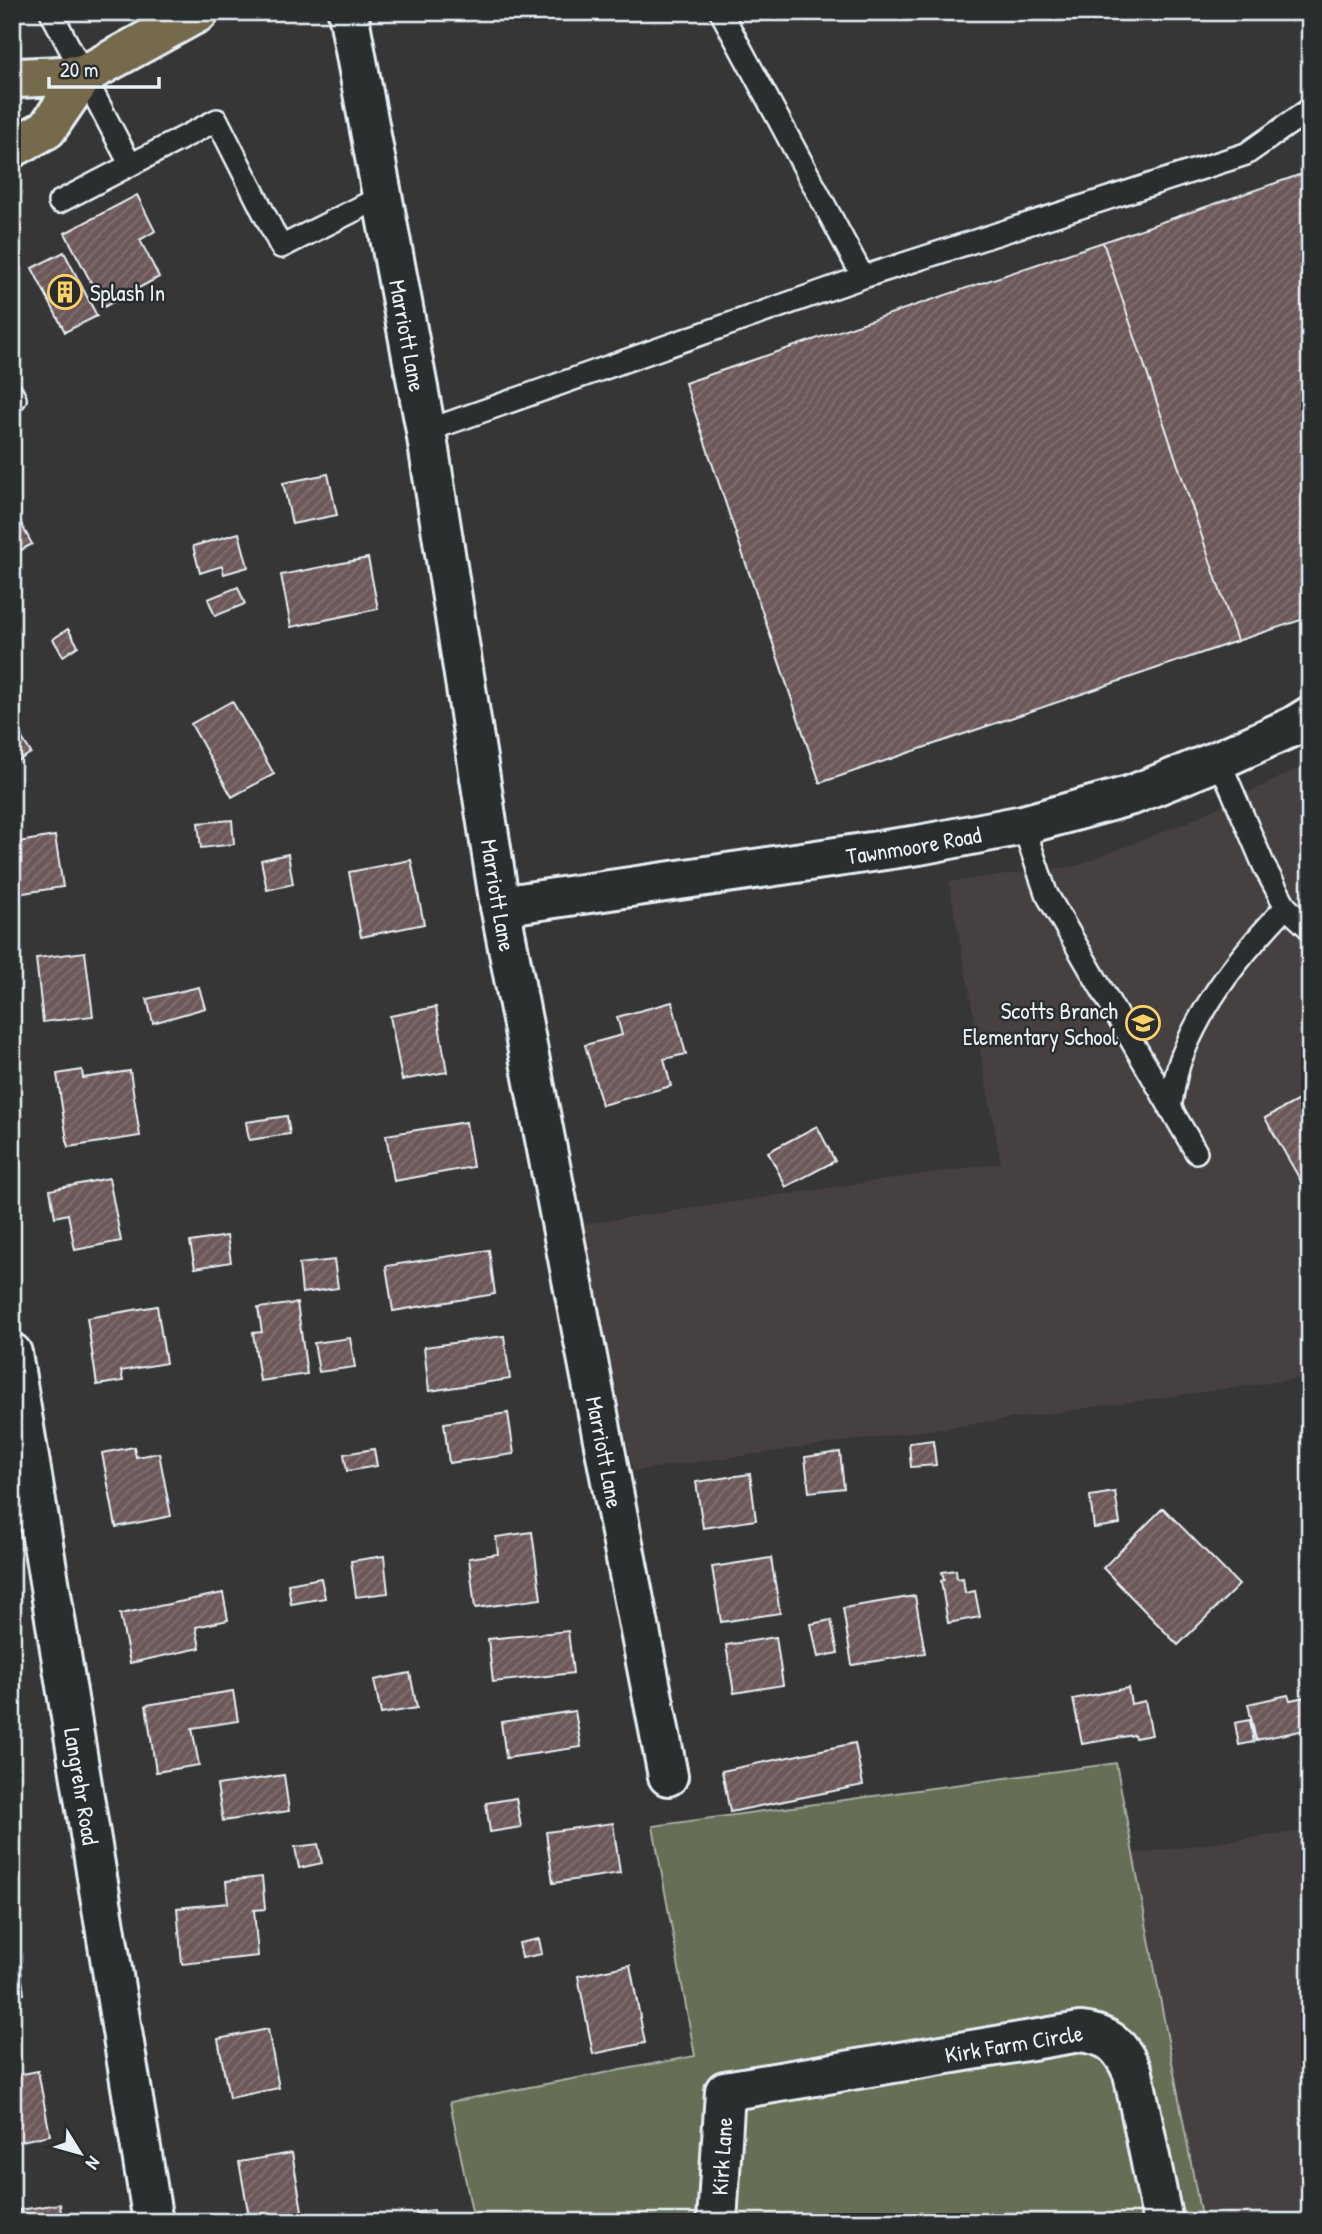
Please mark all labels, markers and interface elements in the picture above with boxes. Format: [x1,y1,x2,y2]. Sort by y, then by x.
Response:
scale bar [49,46,159,90]
text: 20 m [60,55,98,84]
building icon: Splash In [46,273,84,311]
place label: Splash In [90,277,165,308]
street label: Marriott Lane [383,277,434,394]
street label: Tawnmoore Road [844,818,983,871]
street label: Marriott Lane [474,837,524,954]
place label: Scotts Branch Elementary School [963,995,1119,1052]
school or university icon: Scotts Branch Elementary School [1124,1004,1162,1042]
street label: Marriott Lane [579,1393,631,1510]
street label: Langrehr Road [58,1726,107,1847]
street label: Kirk Farm Circle [943,2016,1085,2070]
street label: Kirk Lane [703,2116,739,2196]
north arrow [46,2118,116,2188]
text: N [80,2151,107,2175]

